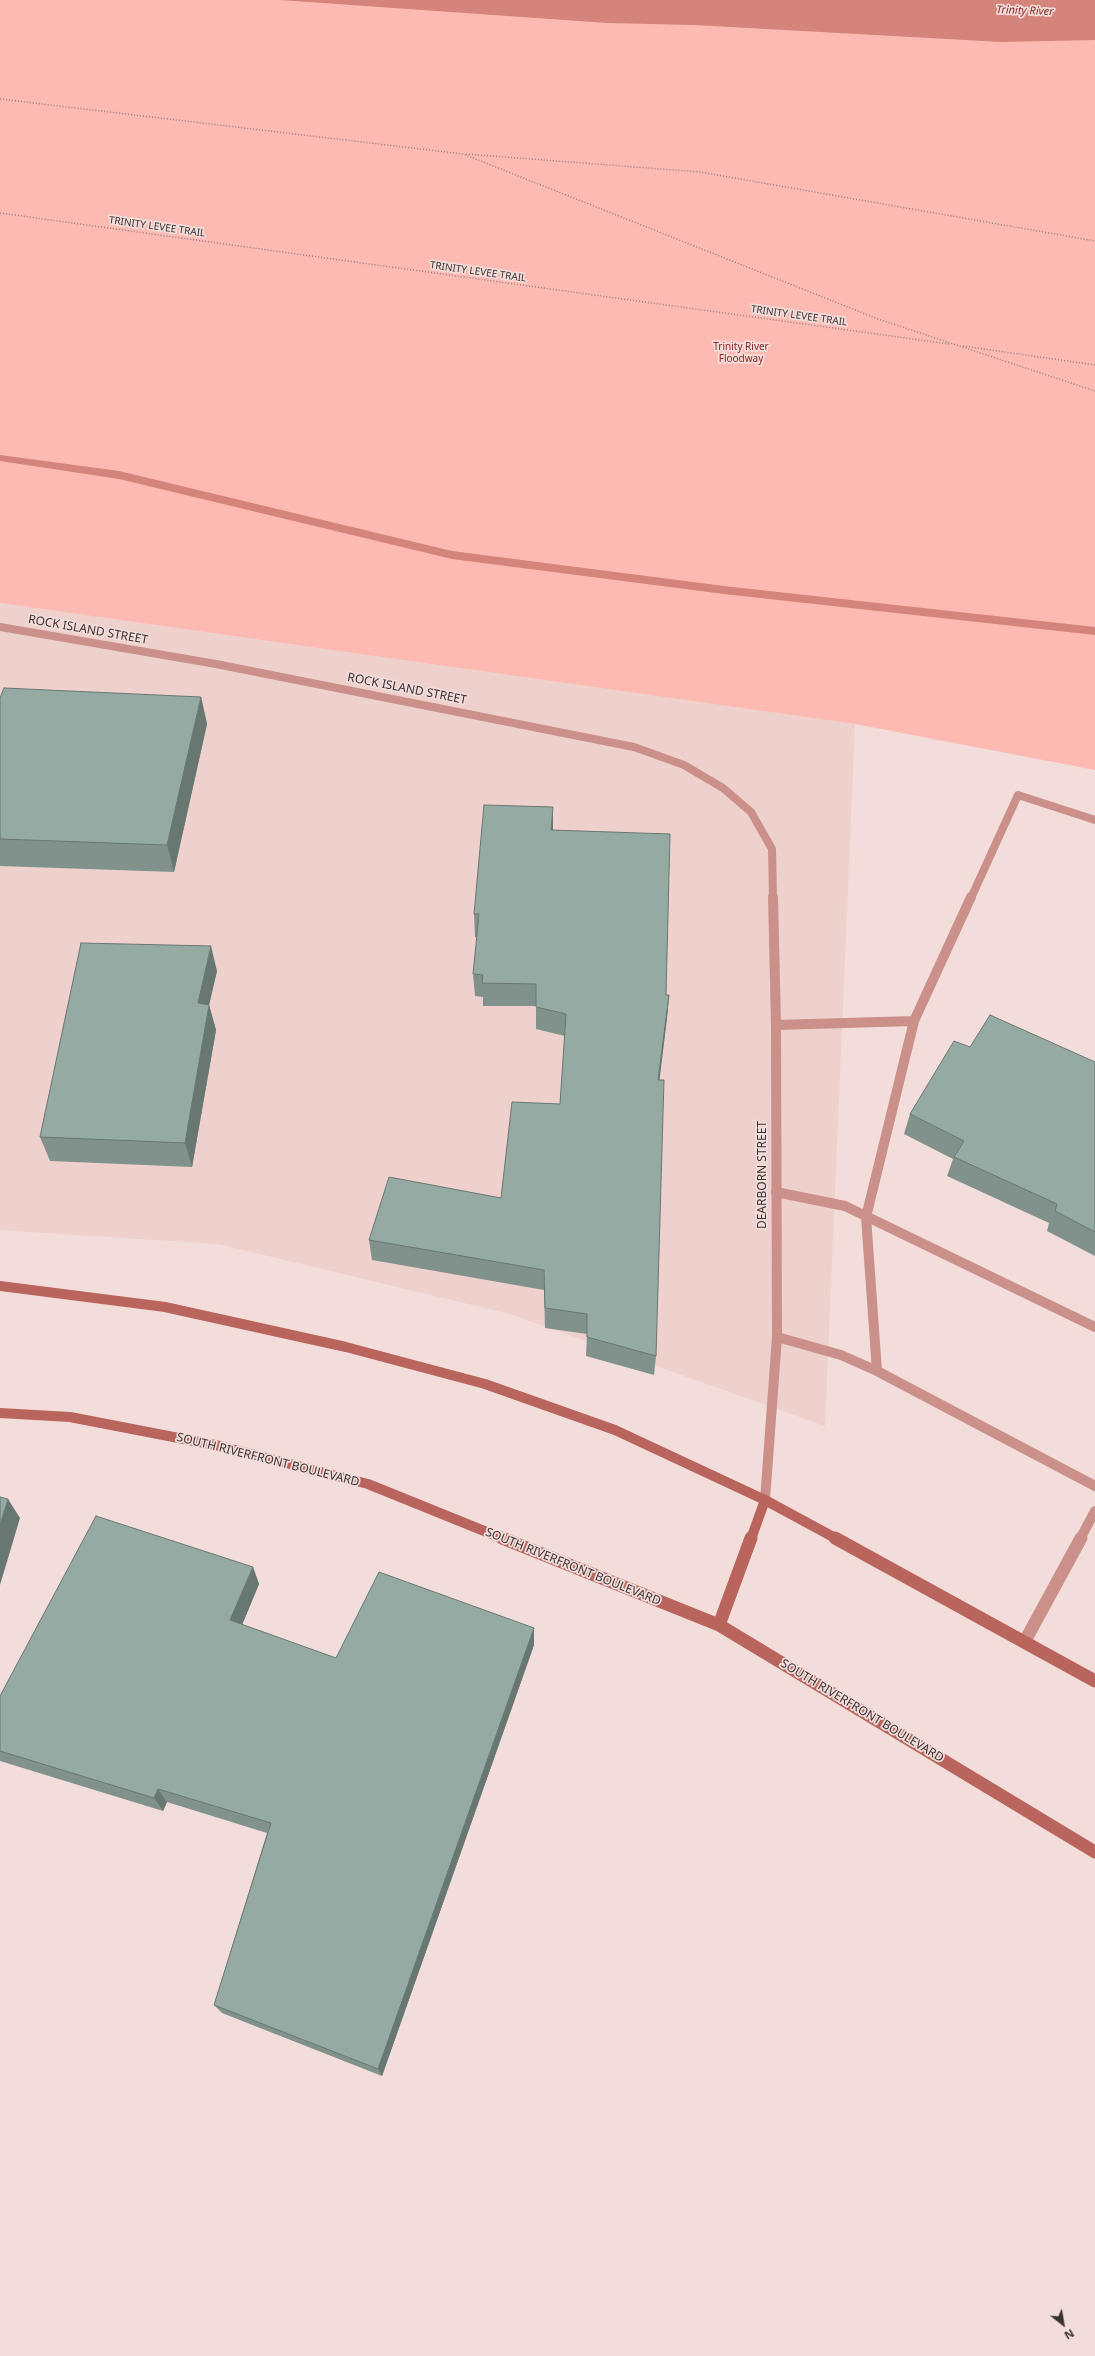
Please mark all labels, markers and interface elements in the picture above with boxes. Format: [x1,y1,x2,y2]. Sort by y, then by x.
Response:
water label: Trinity River [996,3,1054,19]
street label: TRINITY LEVEE TRAIL [108,214,206,240]
street label: TRINITY LEVEE TRAIL [429,259,527,285]
street label: TRINITY LEVEE TRAIL [750,303,848,329]
park label: Trinity River Floodway [713,341,769,364]
street label: ROCK ISLAND STREET [27,612,149,648]
street label: ROCK ISLAND STREET [346,670,468,708]
street label: DEARBORN STREET [756,1121,770,1229]
street label: SOUTH RIVERFRONT BOULEVARD [175,1430,361,1490]
street label: SOUTH RIVERFRONT BOULEVARD [483,1525,663,1609]
street label: SOUTH RIVERFRONT BOULEVARD [778,1656,946,1766]
north arrow [1043,2304,1083,2344]
text: N [1062,2326,1077,2343]

